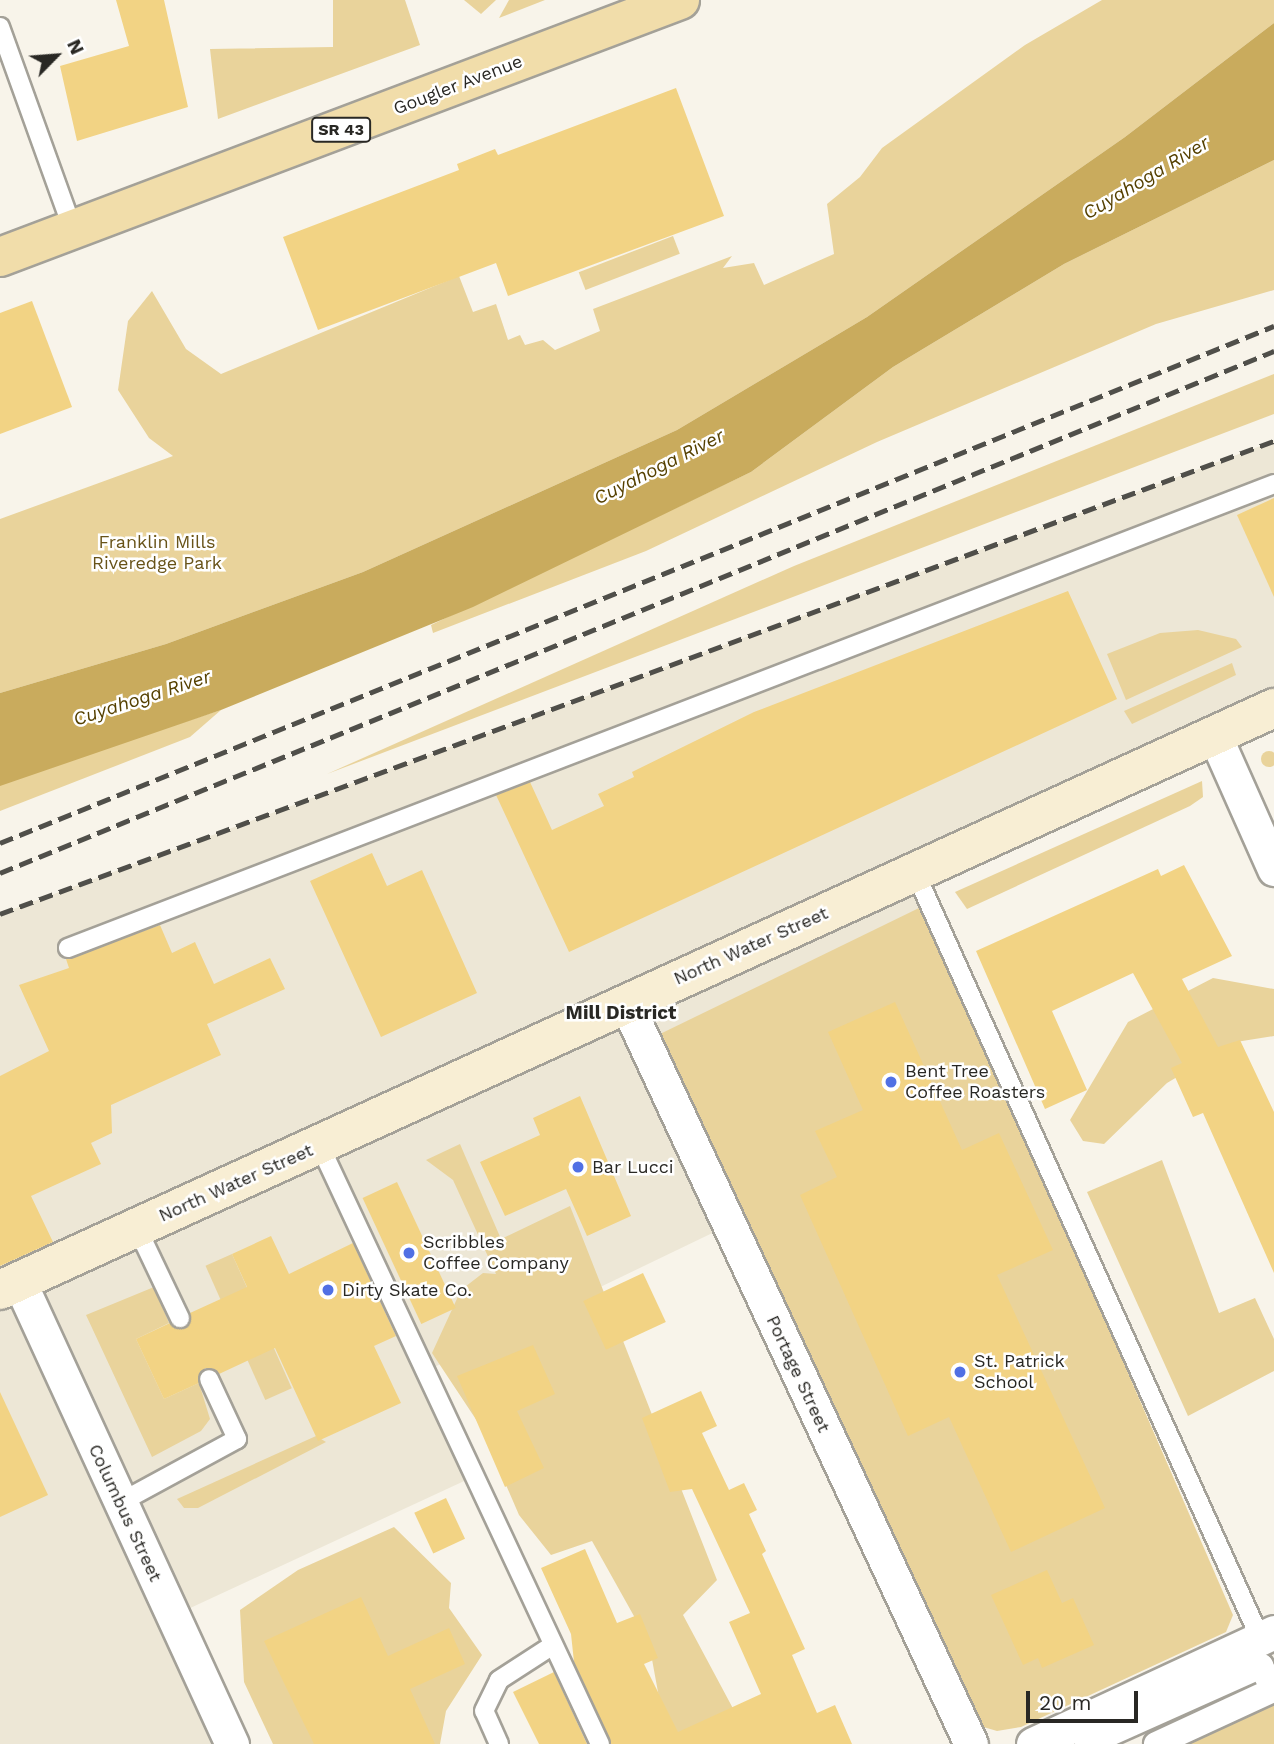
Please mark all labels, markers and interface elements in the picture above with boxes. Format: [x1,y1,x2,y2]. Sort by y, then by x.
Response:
north arrow [21,21,91,91]
text: N [62,36,89,58]
street label: Gougler Avenue [390,50,526,120]
road number: SR 43 [310,118,372,142]
water label: Cuyahoga River [1079,131,1213,225]
water label: Cuyahoga River [590,424,728,510]
park label: Franklin Mills Riveredge Park [92,532,222,574]
water label: Cuyahoga River [70,665,214,731]
street label: North Water Street [670,902,832,990]
district label: Mill District [565,1002,677,1024]
place label: Bent Tree Coffee Roasters [905,1061,1045,1104]
marker: Bent Tree Coffee Roasters [883,1074,899,1090]
street label: North Water Street [155,1139,317,1227]
place label: Bar Lucci [592,1156,674,1178]
marker: Bar Lucci [570,1159,586,1175]
place label: Scribbles Coffee Company [423,1232,569,1274]
marker: Scribbles Coffee Company [401,1245,417,1261]
place label: Dirty Skate Co. [342,1279,472,1301]
marker: Dirty Skate Co. [320,1282,336,1298]
street label: Portage Street [761,1312,835,1436]
place label: St. Patrick School [974,1351,1065,1394]
marker: St. Patrick School [952,1364,968,1380]
street label: Columbus Street [84,1441,166,1585]
scale bar [1029,1678,1141,1722]
text: 20 m [1039,1690,1091,1715]

